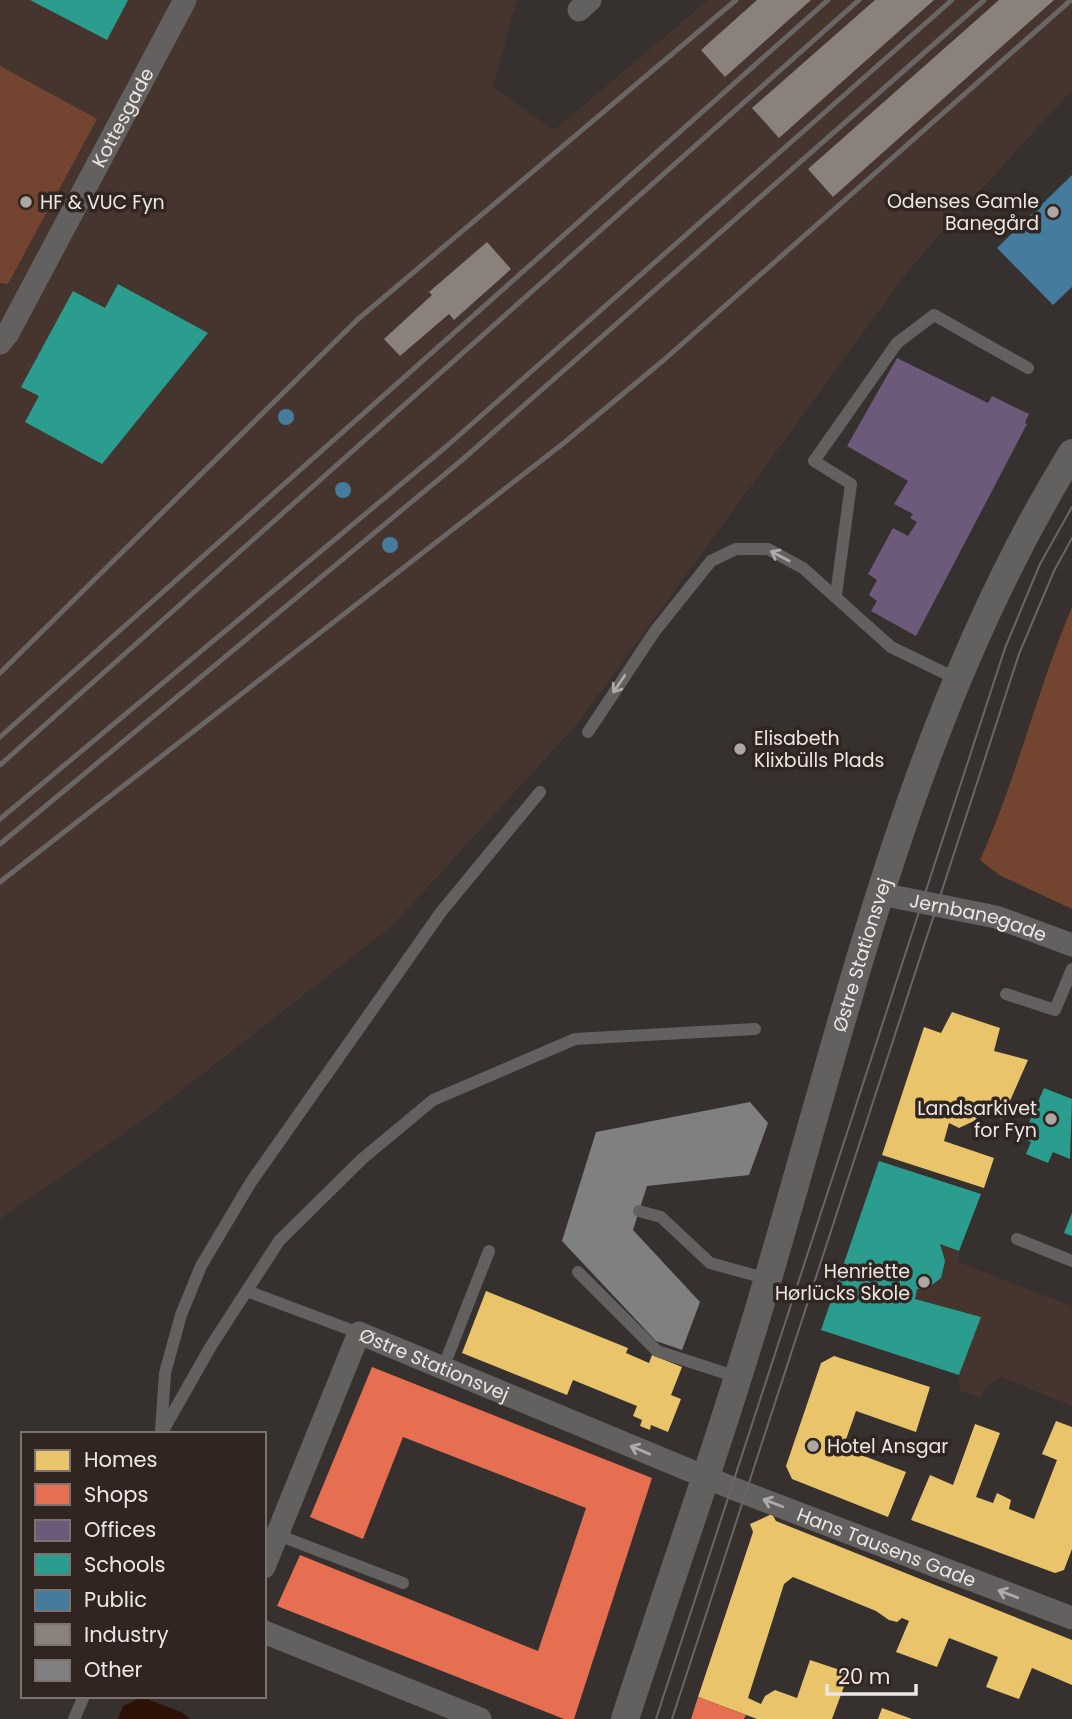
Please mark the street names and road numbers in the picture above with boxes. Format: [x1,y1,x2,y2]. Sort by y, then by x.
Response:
street label: Kottesgade [85,63,161,172]
street label: Østre Stationsvej [826,875,898,1035]
street label: Jernbanegade [907,887,1051,949]
street label: Østre Stationsvej [355,1322,513,1408]
street label: Hans Tausens Gade [793,1501,980,1594]

